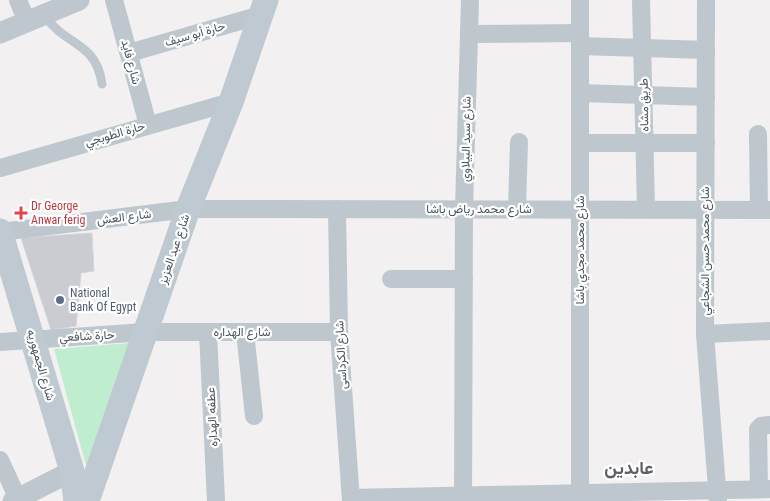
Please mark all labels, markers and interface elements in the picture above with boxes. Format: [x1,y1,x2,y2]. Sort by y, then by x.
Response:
street label: حارة أبو سيف [163,19,227,50]
street label: شارع فايد [116,38,144,86]
street label: طريق مشاه [637,78,652,132]
street label: شارع سيد البيلاوي [458,96,477,182]
street label: حارة الطوبجي [83,119,147,152]
street label: شارع محمد حسن الشجاعي [698,187,715,315]
street label: شارع محمد مجدي باشا [573,196,590,304]
place label: Dr George Anwar ferig [31,199,85,227]
street label: شارع محمد رياض باشا [426,202,532,218]
marker: Dr George Anwar ferig [15,207,27,219]
street label: شارع العش [96,207,152,229]
street label: شارع عبد العزيز [155,212,194,287]
place label: National Bank Of Egypt [70,286,137,314]
marker: National Bank Of Egypt [54,294,66,306]
street label: شارع الكرداسى [332,320,352,390]
street label: شارع الهداره [213,325,271,341]
street label: شارع الجمهوريه [22,328,58,403]
street label: حارة شافعي [59,328,115,347]
street label: عطفه الهداره [203,387,222,447]
district label: عابدين [604,457,654,479]

